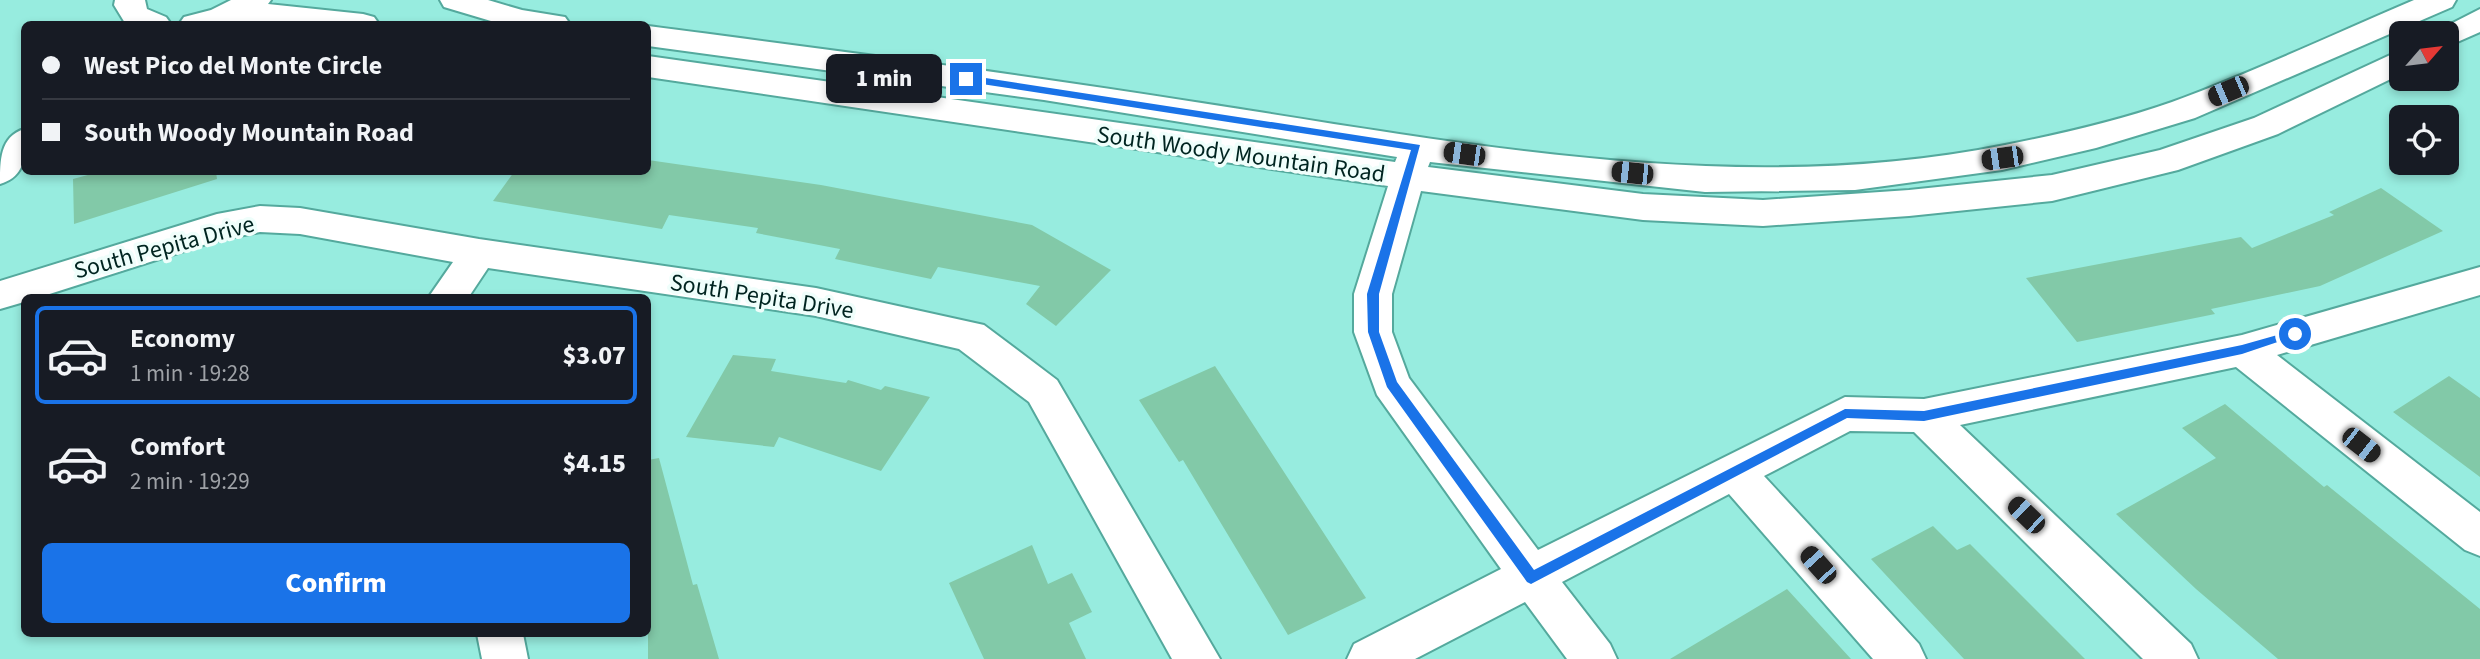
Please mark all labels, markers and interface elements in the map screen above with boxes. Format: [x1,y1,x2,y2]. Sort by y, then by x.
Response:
north arrow [2389,21,2459,91]
map controls [2389,21,2459,175]
text: West Pico del Monte Circle [84,47,382,84]
callout: 1 min [826,55,942,104]
text: 1 min [856,62,912,95]
route end [950,63,982,95]
car [2205,73,2252,109]
button: locate [2389,105,2459,175]
text: South Woody Mountain Road [84,114,414,151]
street label: South Woody Mountain Road [1095,117,1387,192]
car [1442,141,1487,167]
car [1980,145,2025,171]
car [1611,160,1654,186]
street label: South Pepita Drive [70,207,258,288]
street label: South Pepita Drive [668,265,856,328]
route start [2279,318,2311,350]
text: Economy [130,320,235,357]
icon: car [46,324,109,387]
text: $3.07 [562,337,626,374]
text: 1 min · 19:28 [130,357,250,390]
car [2338,424,2385,466]
text: Comfort [130,428,225,465]
icon: car [46,432,109,495]
text: $4.15 [562,445,626,482]
text: 2 min · 19:29 [130,465,250,498]
car [2004,493,2049,537]
car [1797,542,1840,588]
button: Confirm [42,543,630,623]

